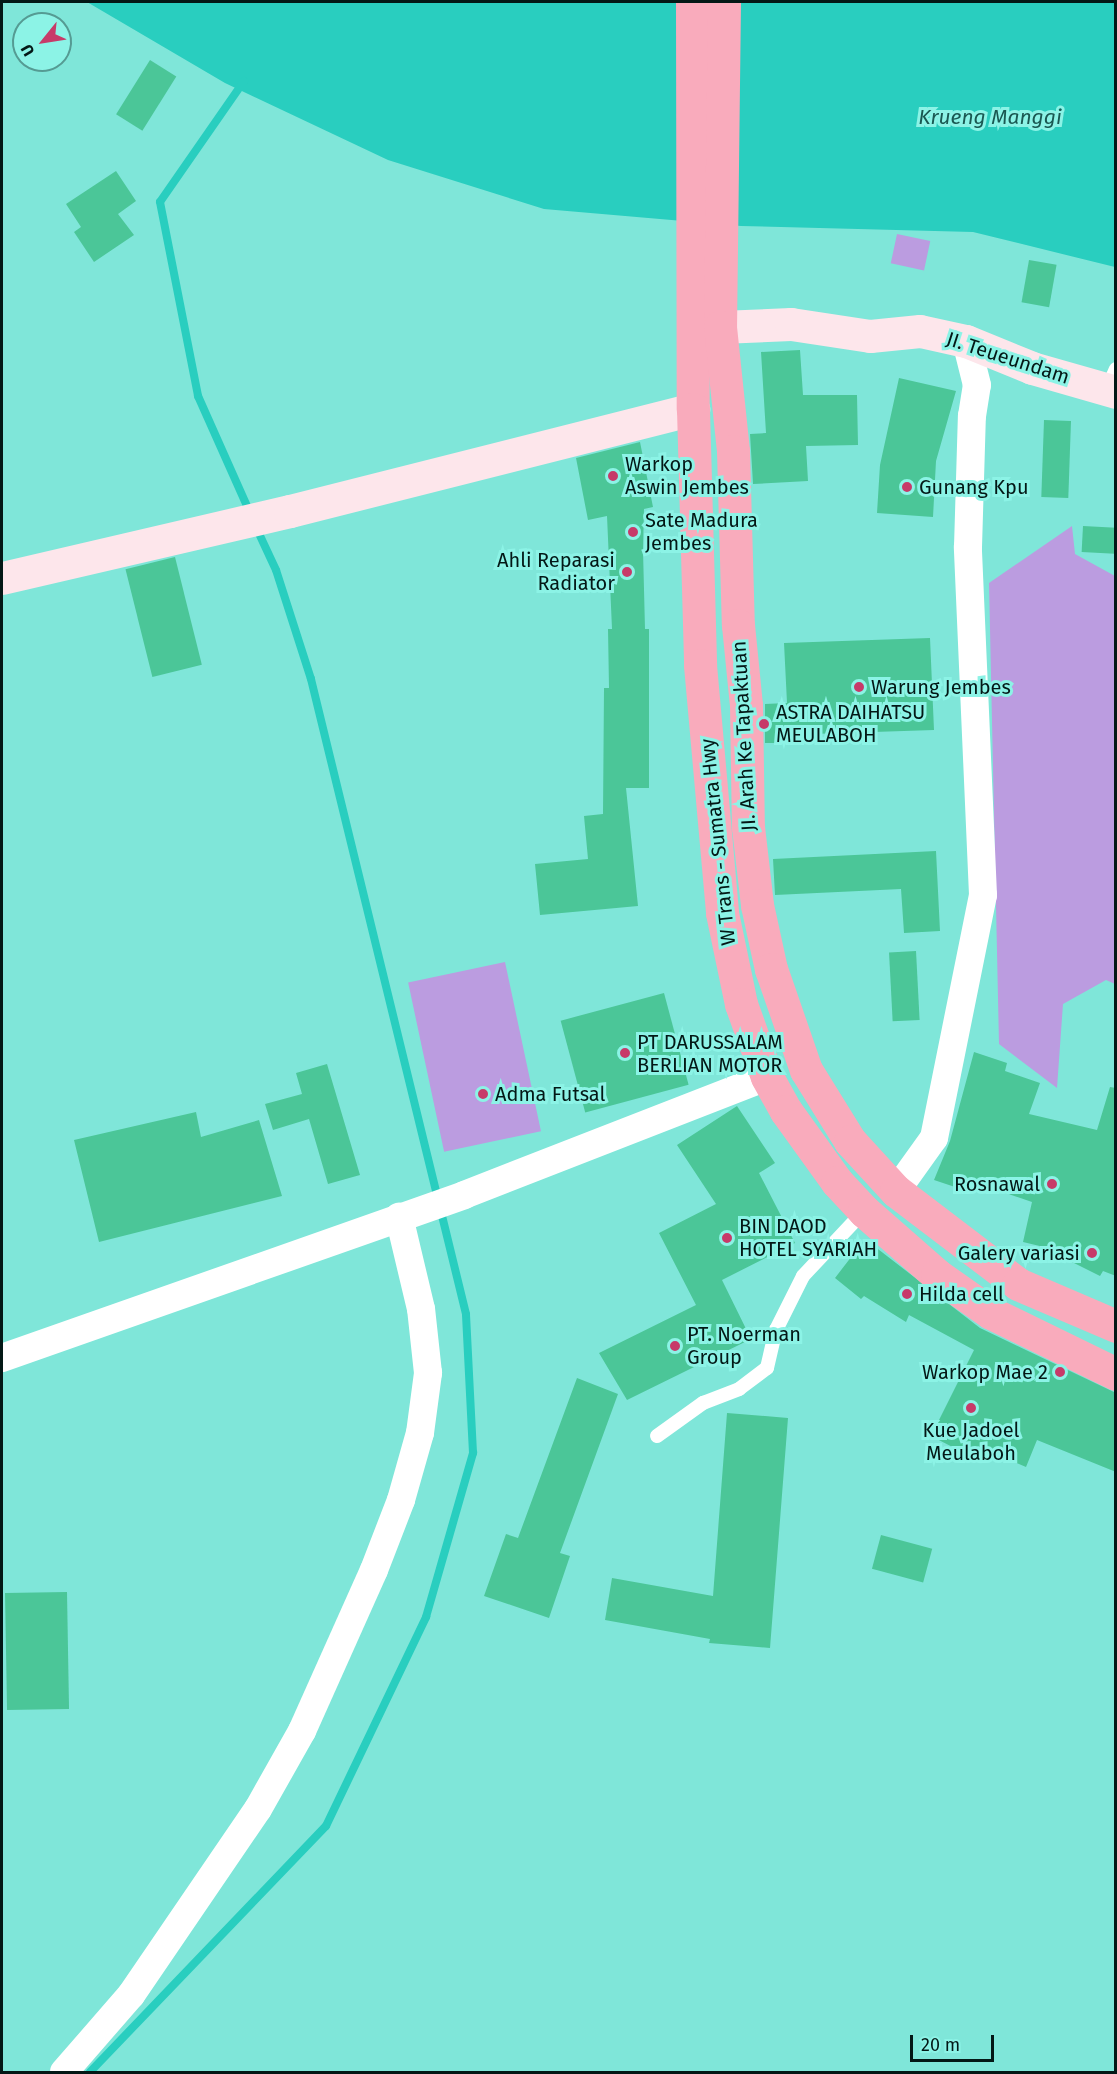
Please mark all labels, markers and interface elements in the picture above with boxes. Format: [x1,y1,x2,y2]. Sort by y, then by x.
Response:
north arrow [12,12,72,72]
text: U [17,41,39,60]
water label: Krueng Manggi [918,104,1062,130]
street label: JI. Teueundam [943,327,1073,389]
place label: Warkop Aswin Jembes [625,452,749,499]
marker: Warkop Aswin Jembes [606,469,620,483]
place label: Gunang Kpu [919,475,1029,499]
marker: Gunang Kpu [900,480,914,494]
place label: Sate Madura Jembes [645,508,758,555]
marker: Sate Madura Jembes [626,525,640,539]
place label: Ahli Reparasi Radiator [497,548,615,595]
marker: Ahli Reparasi Radiator [620,565,634,579]
street label: JI. Arah Ke Tapaktuan [727,640,761,832]
place label: Warung Jembes [871,675,1011,699]
marker: Warung Jembes [852,680,866,694]
place label: ASTRA DAIHATSU MEULABOH [776,700,925,747]
marker: ASTRA DAIHATSU MEULABOH [757,717,771,731]
street label: W Trans - Sumatra Hwy [695,737,741,947]
place label: PT DARUSSALAM BERLIAN MOTOR [637,1030,783,1077]
marker: PT DARUSSALAM BERLIAN MOTOR [618,1046,632,1060]
place label: Adma Futsal [495,1082,605,1106]
marker: Adma Futsal [476,1087,490,1101]
place label: Rosnawal [954,1172,1040,1196]
marker: Rosnawal [1045,1177,1059,1191]
place label: BIN DAOD HOTEL SYARIAH [739,1214,877,1261]
marker: BIN DAOD HOTEL SYARIAH [720,1231,734,1245]
place label: Galery variasi [958,1241,1080,1265]
marker: Galery variasi [1085,1246,1099,1260]
place label: Hilda cell [919,1282,1004,1306]
marker: Hilda cell [900,1287,914,1301]
place label: PT. Noerman Group [687,1322,801,1369]
marker: PT. Noerman Group [668,1339,682,1353]
place label: Warkop Mae 2 [922,1360,1048,1384]
marker: Warkop Mae 2 [1053,1365,1067,1379]
marker: Kue Jadoel Meulaboh [964,1401,978,1415]
place label: Kue Jadoel Meulaboh [923,1418,1019,1465]
scale bar [913,2023,997,2061]
text: 20 m [921,2034,960,2056]

